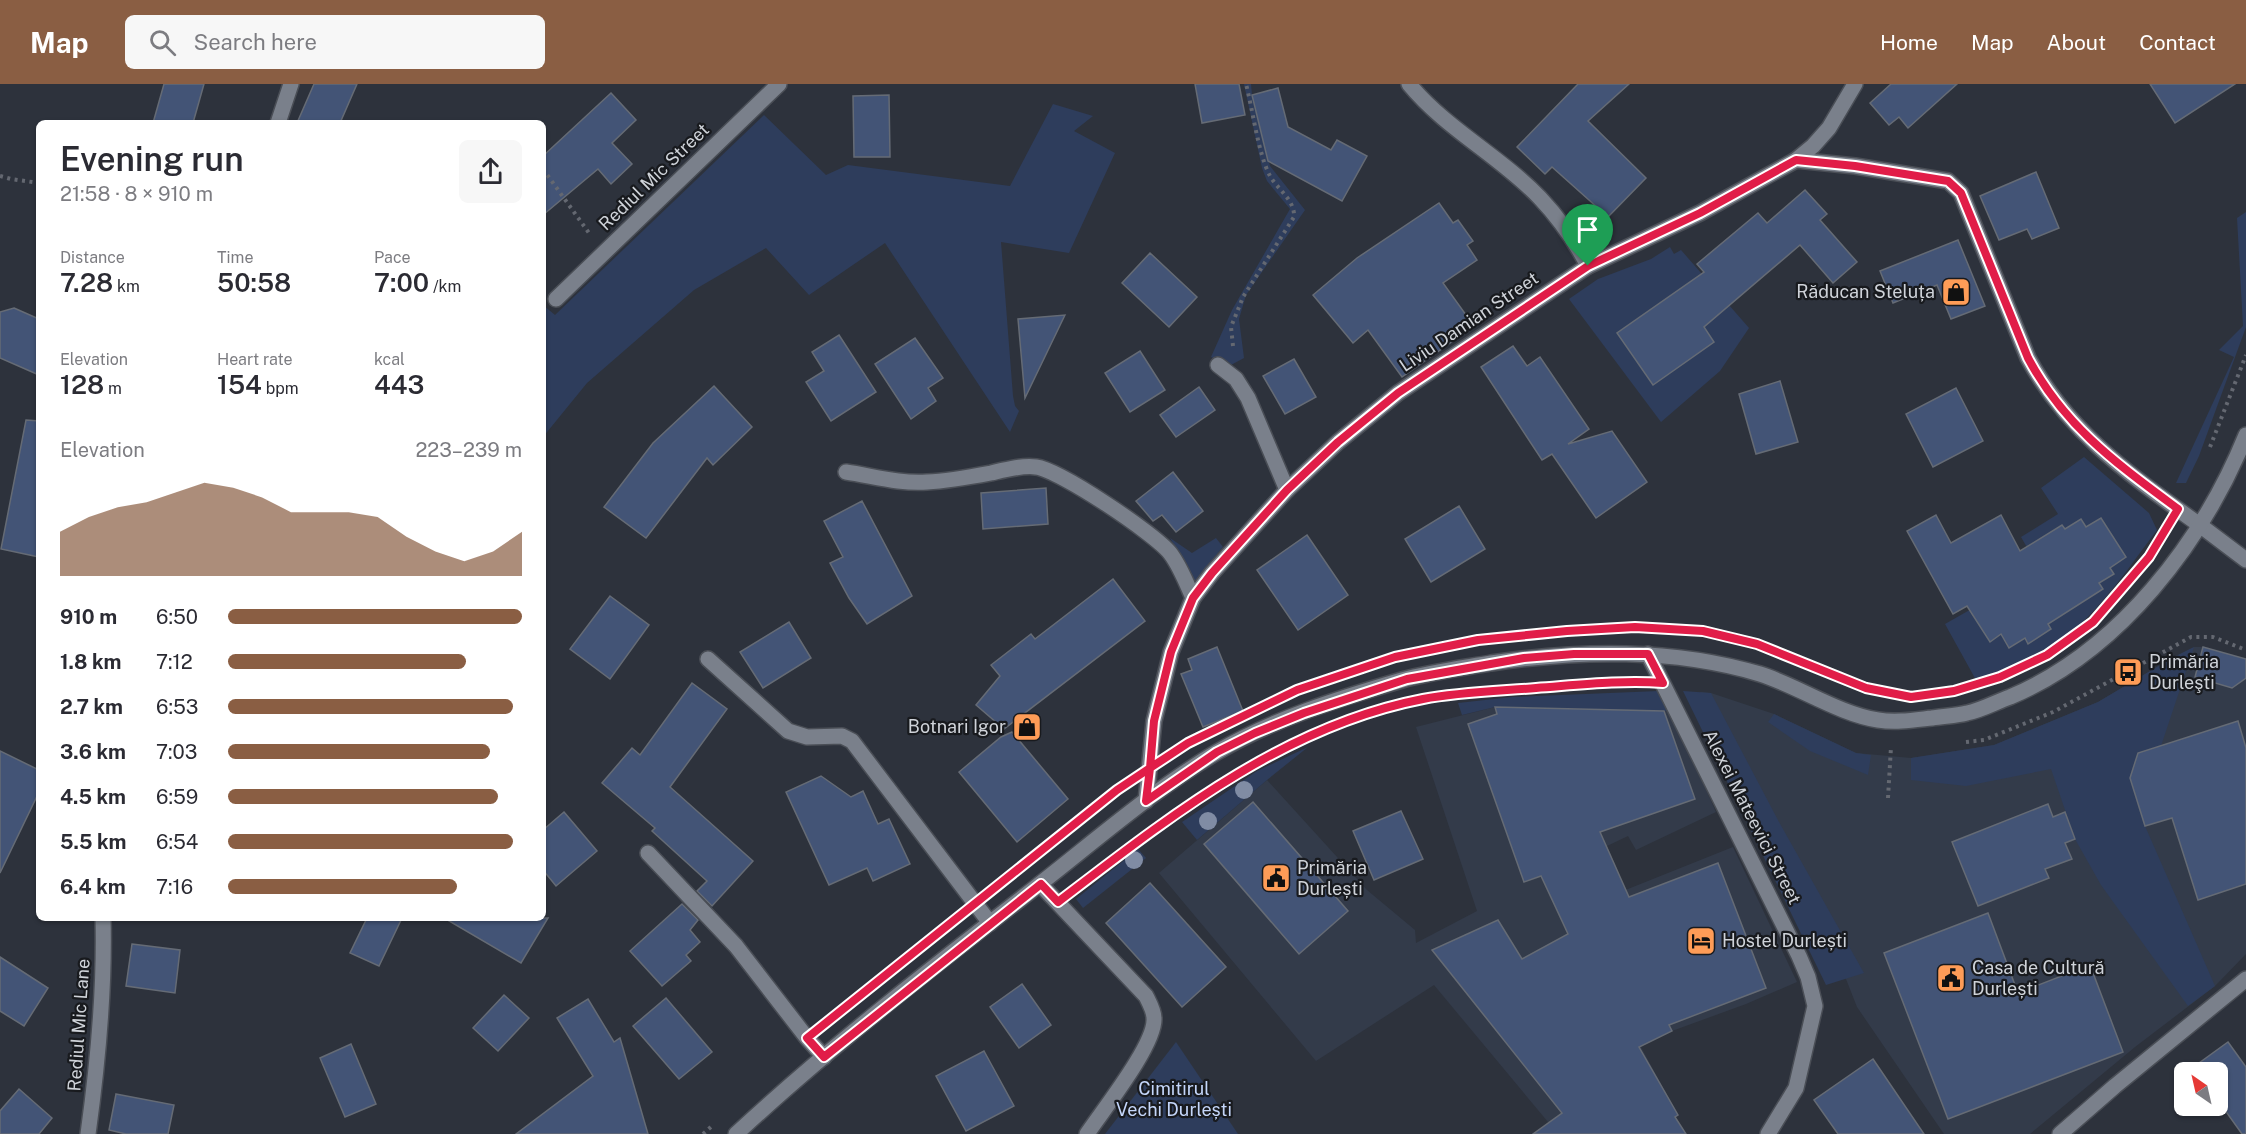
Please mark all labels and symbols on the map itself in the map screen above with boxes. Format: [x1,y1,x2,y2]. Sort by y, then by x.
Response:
street label: Rediul Mic Street [594,119,713,234]
pin [1562,204,1613,266]
street label: Liviu Damian Street [1395,267,1542,376]
shop icon: Răducan Steluța [1940,276,1972,308]
place label: Răducan Steluța [1796,281,1935,302]
place label: Primăria Durleşti [2149,651,2219,693]
bus stop icon: Primăria Durleşti [2112,656,2144,688]
shop icon: Botnari Igor [1011,711,1043,743]
place label: Botnari Igor [908,716,1006,737]
street label: Alexei Mateevici Street [1699,726,1806,908]
place label: Primăria Durlești [1297,857,1367,899]
public building icon: Primăria Durlești [1260,862,1292,894]
hotel icon: Hostel Durlești [1685,925,1717,957]
place label: Hostel Durlești [1722,930,1847,951]
place label: Casa de Cultură Durlești [1972,957,2104,999]
street label: Rediul Mic Lane [63,958,94,1092]
public building icon: Casa de Cultură Durlești [1935,962,1967,994]
north arrow [2174,1062,2228,1116]
park label: Cimitirul Vechi Durlești [1116,1078,1232,1120]

